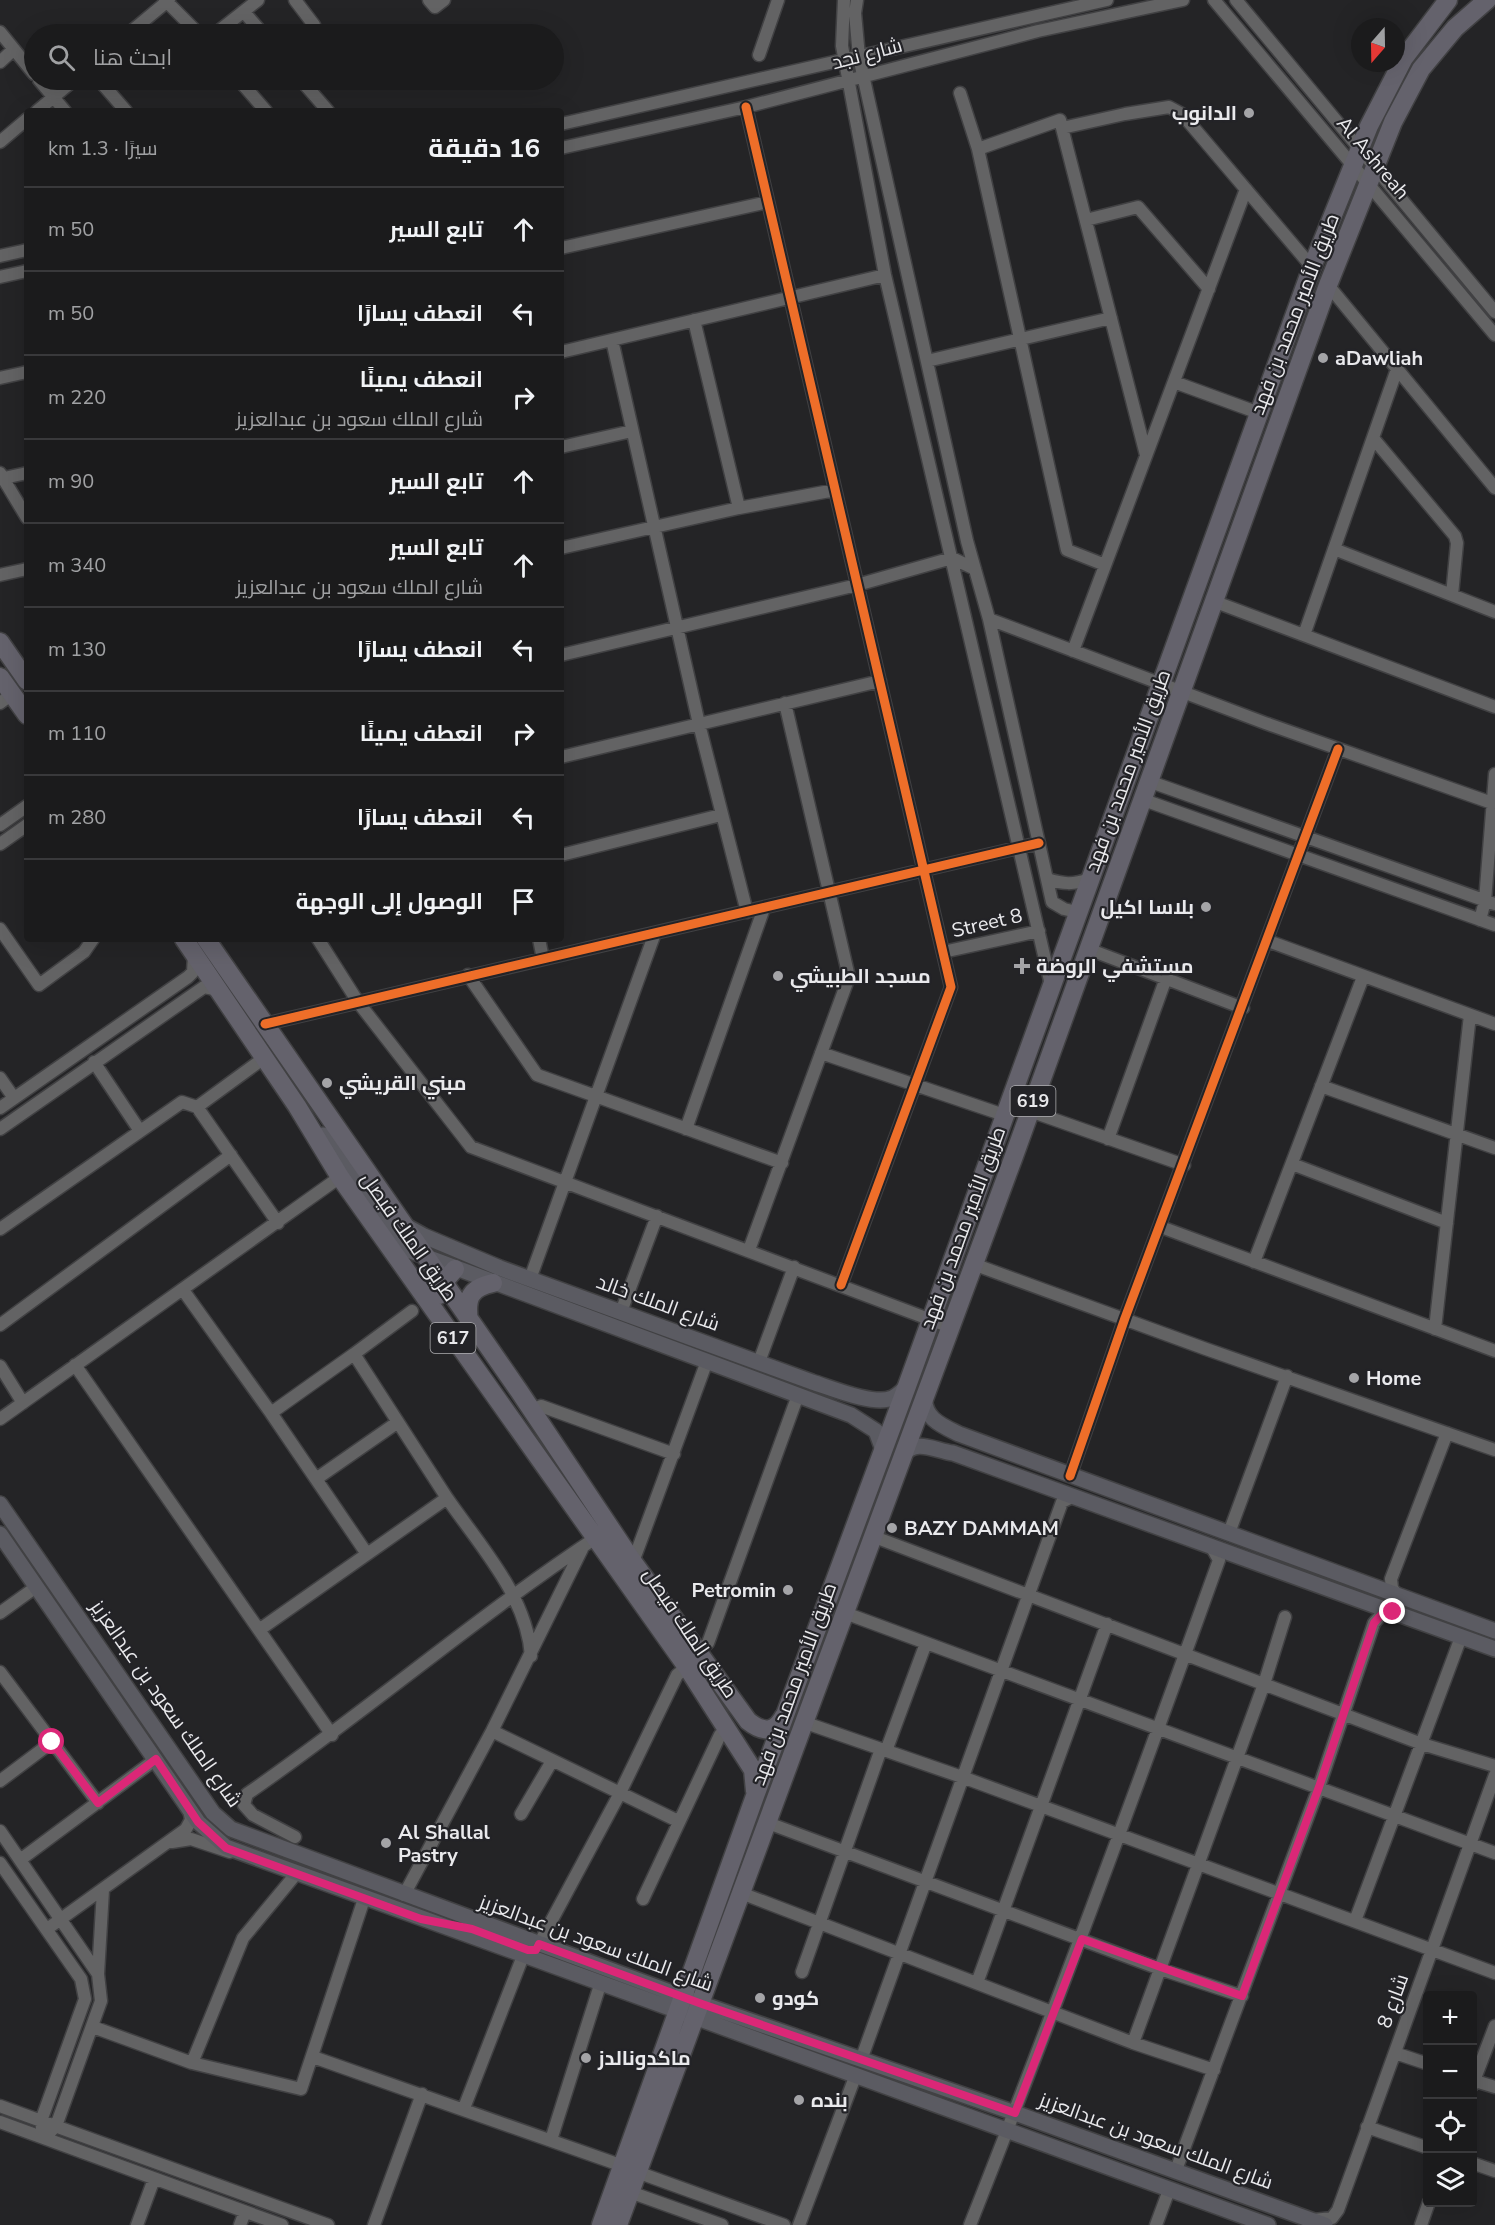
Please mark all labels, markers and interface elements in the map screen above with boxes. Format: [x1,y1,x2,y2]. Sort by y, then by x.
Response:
north arrow [1351,18,1405,72]
search box [24,24,564,90]
street label: شارع نجد [829,32,905,76]
icon: search [45,41,78,74]
text: ابحث هنا [93,43,172,73]
place label: الدانوب [1172,100,1237,127]
marker: الدانوب [1242,106,1256,120]
street label: Al Ashreah [1330,111,1416,205]
text: 16 دقيقة [428,131,540,166]
text: سيرًا · 1.3 km [48,135,157,162]
street label: طريق الأمير محمد بن فهد [1244,209,1346,419]
icon: ahead [507,213,540,246]
text: تابع السير [390,215,483,245]
text: 50 m [48,216,94,243]
icon: left [507,297,540,330]
text: انعطف يسارًا [357,299,483,329]
text: 50 m [48,300,94,327]
place label: aDawliah [1335,345,1423,372]
marker: aDawliah [1316,351,1330,365]
text: انعطف يمينًا [360,365,483,395]
icon: right [507,381,540,414]
text: 220 m [48,384,106,411]
text: شارع الملك سعود بن عبدالعزيز [236,406,483,433]
icon: ahead [507,465,540,498]
text: تابع السير [390,467,483,497]
text: 90 m [48,468,94,495]
text: تابع السير [390,533,483,563]
icon: ahead [507,549,540,582]
text: 340 m [48,552,106,579]
text: شارع الملك سعود بن عبدالعزيز [236,574,483,601]
icon: left [507,633,540,666]
text: انعطف يسارًا [357,635,483,665]
text: 130 m [48,636,106,663]
street label: طريق الأمير محمد بن فهد [1079,666,1177,876]
icon: right [507,717,540,750]
text: انعطف يمينًا [360,719,483,749]
text: 110 m [48,720,106,747]
icon: left [507,801,540,834]
text: انعطف يسارًا [357,803,483,833]
text: 280 m [48,804,106,831]
icon: arrive [507,885,540,918]
text: الوصول إلى الوجهة [296,887,483,917]
place label: بلاسا اكيل [1100,894,1194,921]
marker: بلاسا اكيل [1199,900,1213,914]
street label: Street 8 [949,902,1025,944]
place label: مستشفي الروضة [1036,953,1194,982]
marker: مستشفي الروضة [1013,957,1031,975]
place label: مسجد الطبيشي [790,963,931,992]
marker: مسجد الطبيشي [771,969,785,983]
place label: مبني القريشي [339,1070,466,1100]
marker: مبني القريشي [320,1076,334,1090]
road number: 619 [1010,1086,1056,1116]
street label: طريق الأمير محمد بن فهد [914,1123,1012,1333]
street label: طريق الملك فيصل [354,1167,464,1307]
street label: شارع الملك خالد [593,1268,723,1338]
road number: 617 [430,1323,476,1353]
place label: Home [1366,1365,1422,1392]
marker: Home [1347,1371,1361,1385]
place label: BAZY DAMMAM [904,1515,1059,1542]
marker: BAZY DAMMAM [885,1521,899,1535]
street label: طريق الملك فيصل [636,1562,744,1704]
place label: Petromin [691,1577,776,1604]
street label: طريق الأمير محمد بن فهد [745,1579,843,1789]
marker: Petromin [781,1583,795,1597]
street label: شارع الملك سعود بن عبدالعزيز [84,1594,248,1813]
route end [1379,1598,1405,1624]
route start [38,1728,64,1754]
place label: Al Shallal Pastry [398,1819,491,1869]
marker: Al Shallal Pastry [379,1836,393,1850]
street label: شارع الملك سعود بن عبدالعزيز [474,1888,717,1998]
street label: شارع 8 [1371,1970,1415,2032]
place label: كودو [772,1985,819,2012]
marker: كودو [753,1991,767,2005]
map controls [1423,1991,1477,2207]
button: + [1423,1991,1477,2045]
place label: ماكدونالدز [597,2045,691,2072]
button: − [1423,2045,1477,2099]
marker: ماكدونالدز [579,2051,593,2065]
street label: شارع الملك سعود بن عبدالعزيز [1034,2086,1277,2196]
place label: بنده [811,2087,848,2114]
marker: بنده [792,2093,806,2107]
button: locate [1423,2099,1477,2153]
button: layers [1423,2153,1477,2207]

